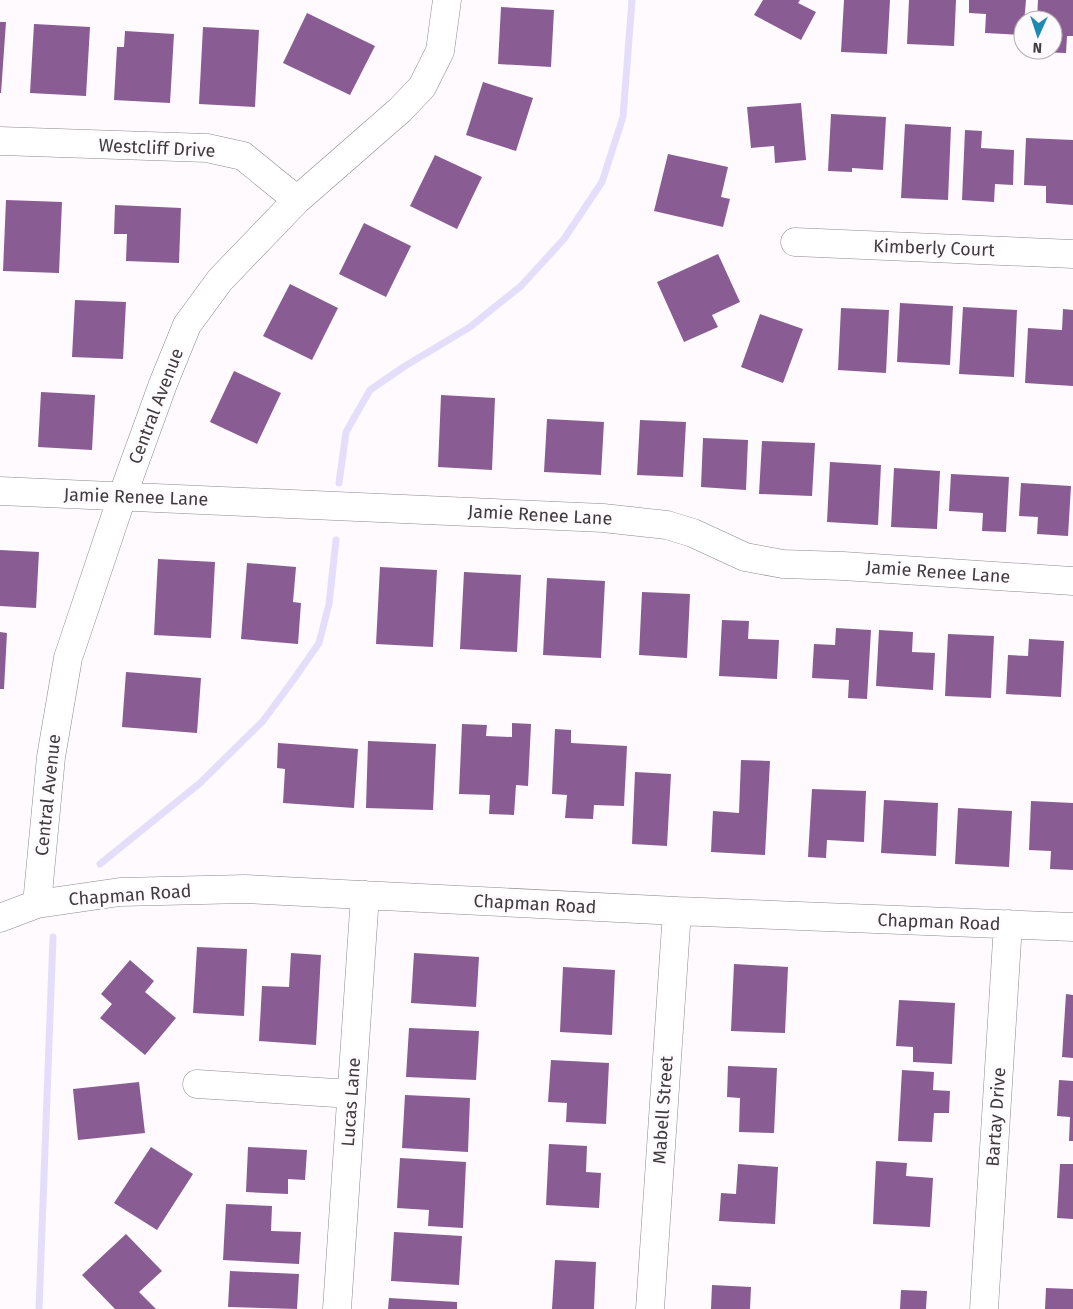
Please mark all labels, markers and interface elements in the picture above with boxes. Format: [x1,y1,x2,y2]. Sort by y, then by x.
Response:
north arrow [1013,10,1063,60]
text: N [1032,39,1042,56]
street label: Westcliff Drive [98,134,216,162]
street label: Kimberly Court [873,235,996,261]
street label: Central Avenue [124,345,188,467]
street label: Jamie Renee Lane [63,483,209,511]
street label: Jamie Renee Lane [467,500,613,530]
street label: Jamie Renee Lane [865,556,1011,588]
street label: Central Avenue [31,733,65,857]
street label: Chapman Road [68,880,192,910]
street label: Chapman Road [473,890,597,918]
street label: Chapman Road [877,909,1001,935]
street label: Mabell Street [648,1055,678,1165]
street label: Lucas Lane [337,1057,365,1147]
street label: Bartay Drive [982,1067,1010,1167]

